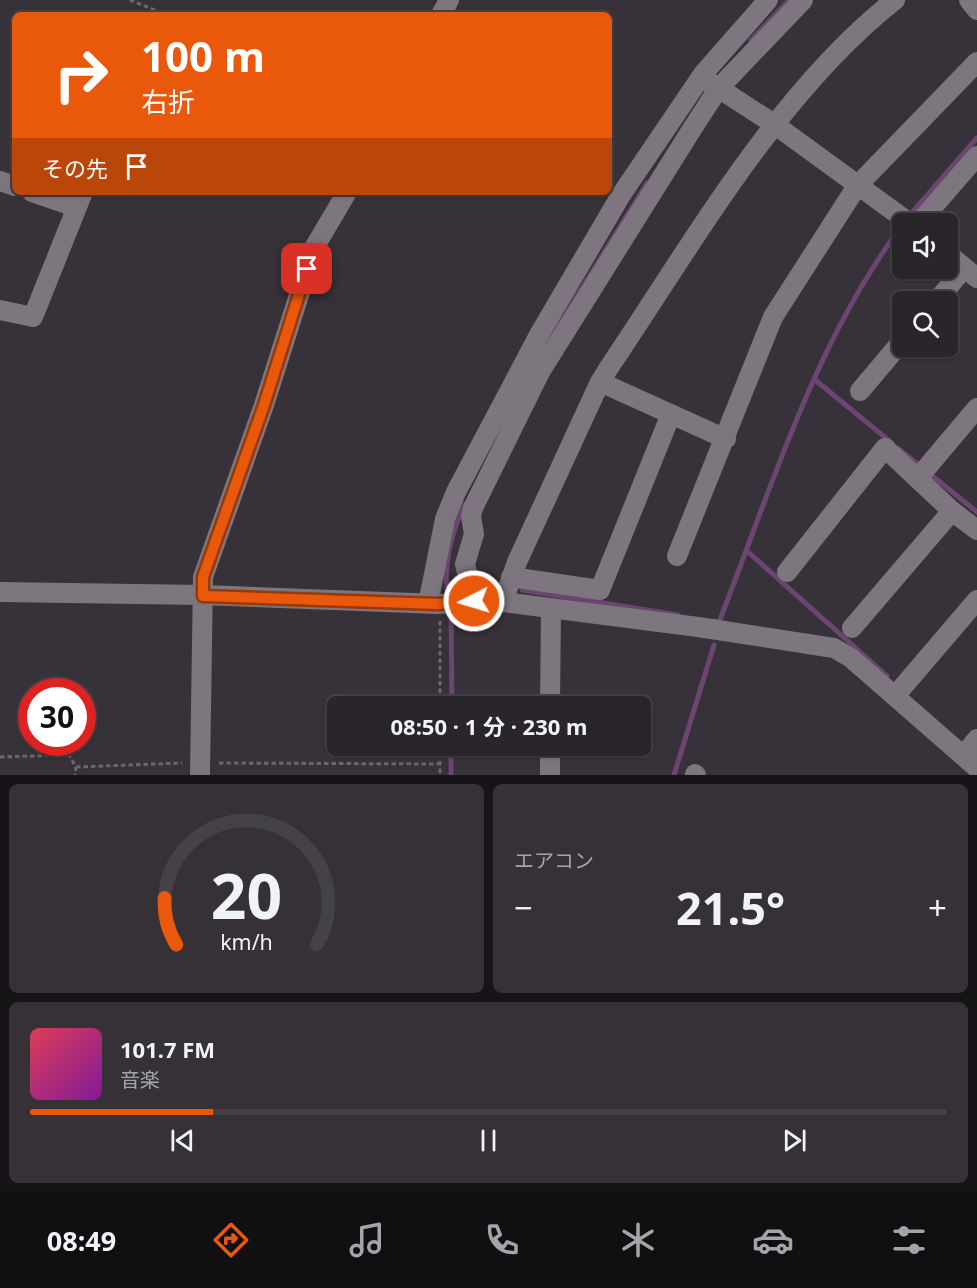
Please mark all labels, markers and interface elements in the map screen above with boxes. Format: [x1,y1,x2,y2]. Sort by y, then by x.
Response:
text: 100 m [141,27,265,84]
icon: right [42,36,120,114]
text: 右折 [141,83,195,120]
icon: arrive [120,150,153,183]
text: その先 [42,153,108,183]
map controls [892,213,958,357]
button: sound [892,213,958,279]
pin [281,243,332,294]
icon: arrive [290,252,323,285]
button: search [892,291,958,357]
position arrow [442,569,506,633]
speed limit sign: 30 [18,678,96,756]
text: 08:50 · 1 分 · 230 m [391,711,588,741]
text: エアコン [514,847,594,874]
text: 20 [211,852,282,937]
text: 21.5° [676,877,785,938]
text: − [514,885,533,930]
text: + [928,885,947,930]
text: km/h [220,928,273,957]
text: 101.7 FM [120,1034,215,1064]
text: 音楽 [120,1066,160,1093]
icon: previous [166,1124,199,1157]
icon: pause [472,1124,505,1157]
icon: next [778,1124,811,1157]
icon: directions [210,1219,252,1261]
icon: music [346,1219,388,1261]
icon: phone [481,1219,523,1261]
icon: climate [617,1219,659,1261]
icon: car [752,1219,794,1261]
icon: filters [888,1219,930,1261]
text: 08:49 [47,1222,116,1259]

